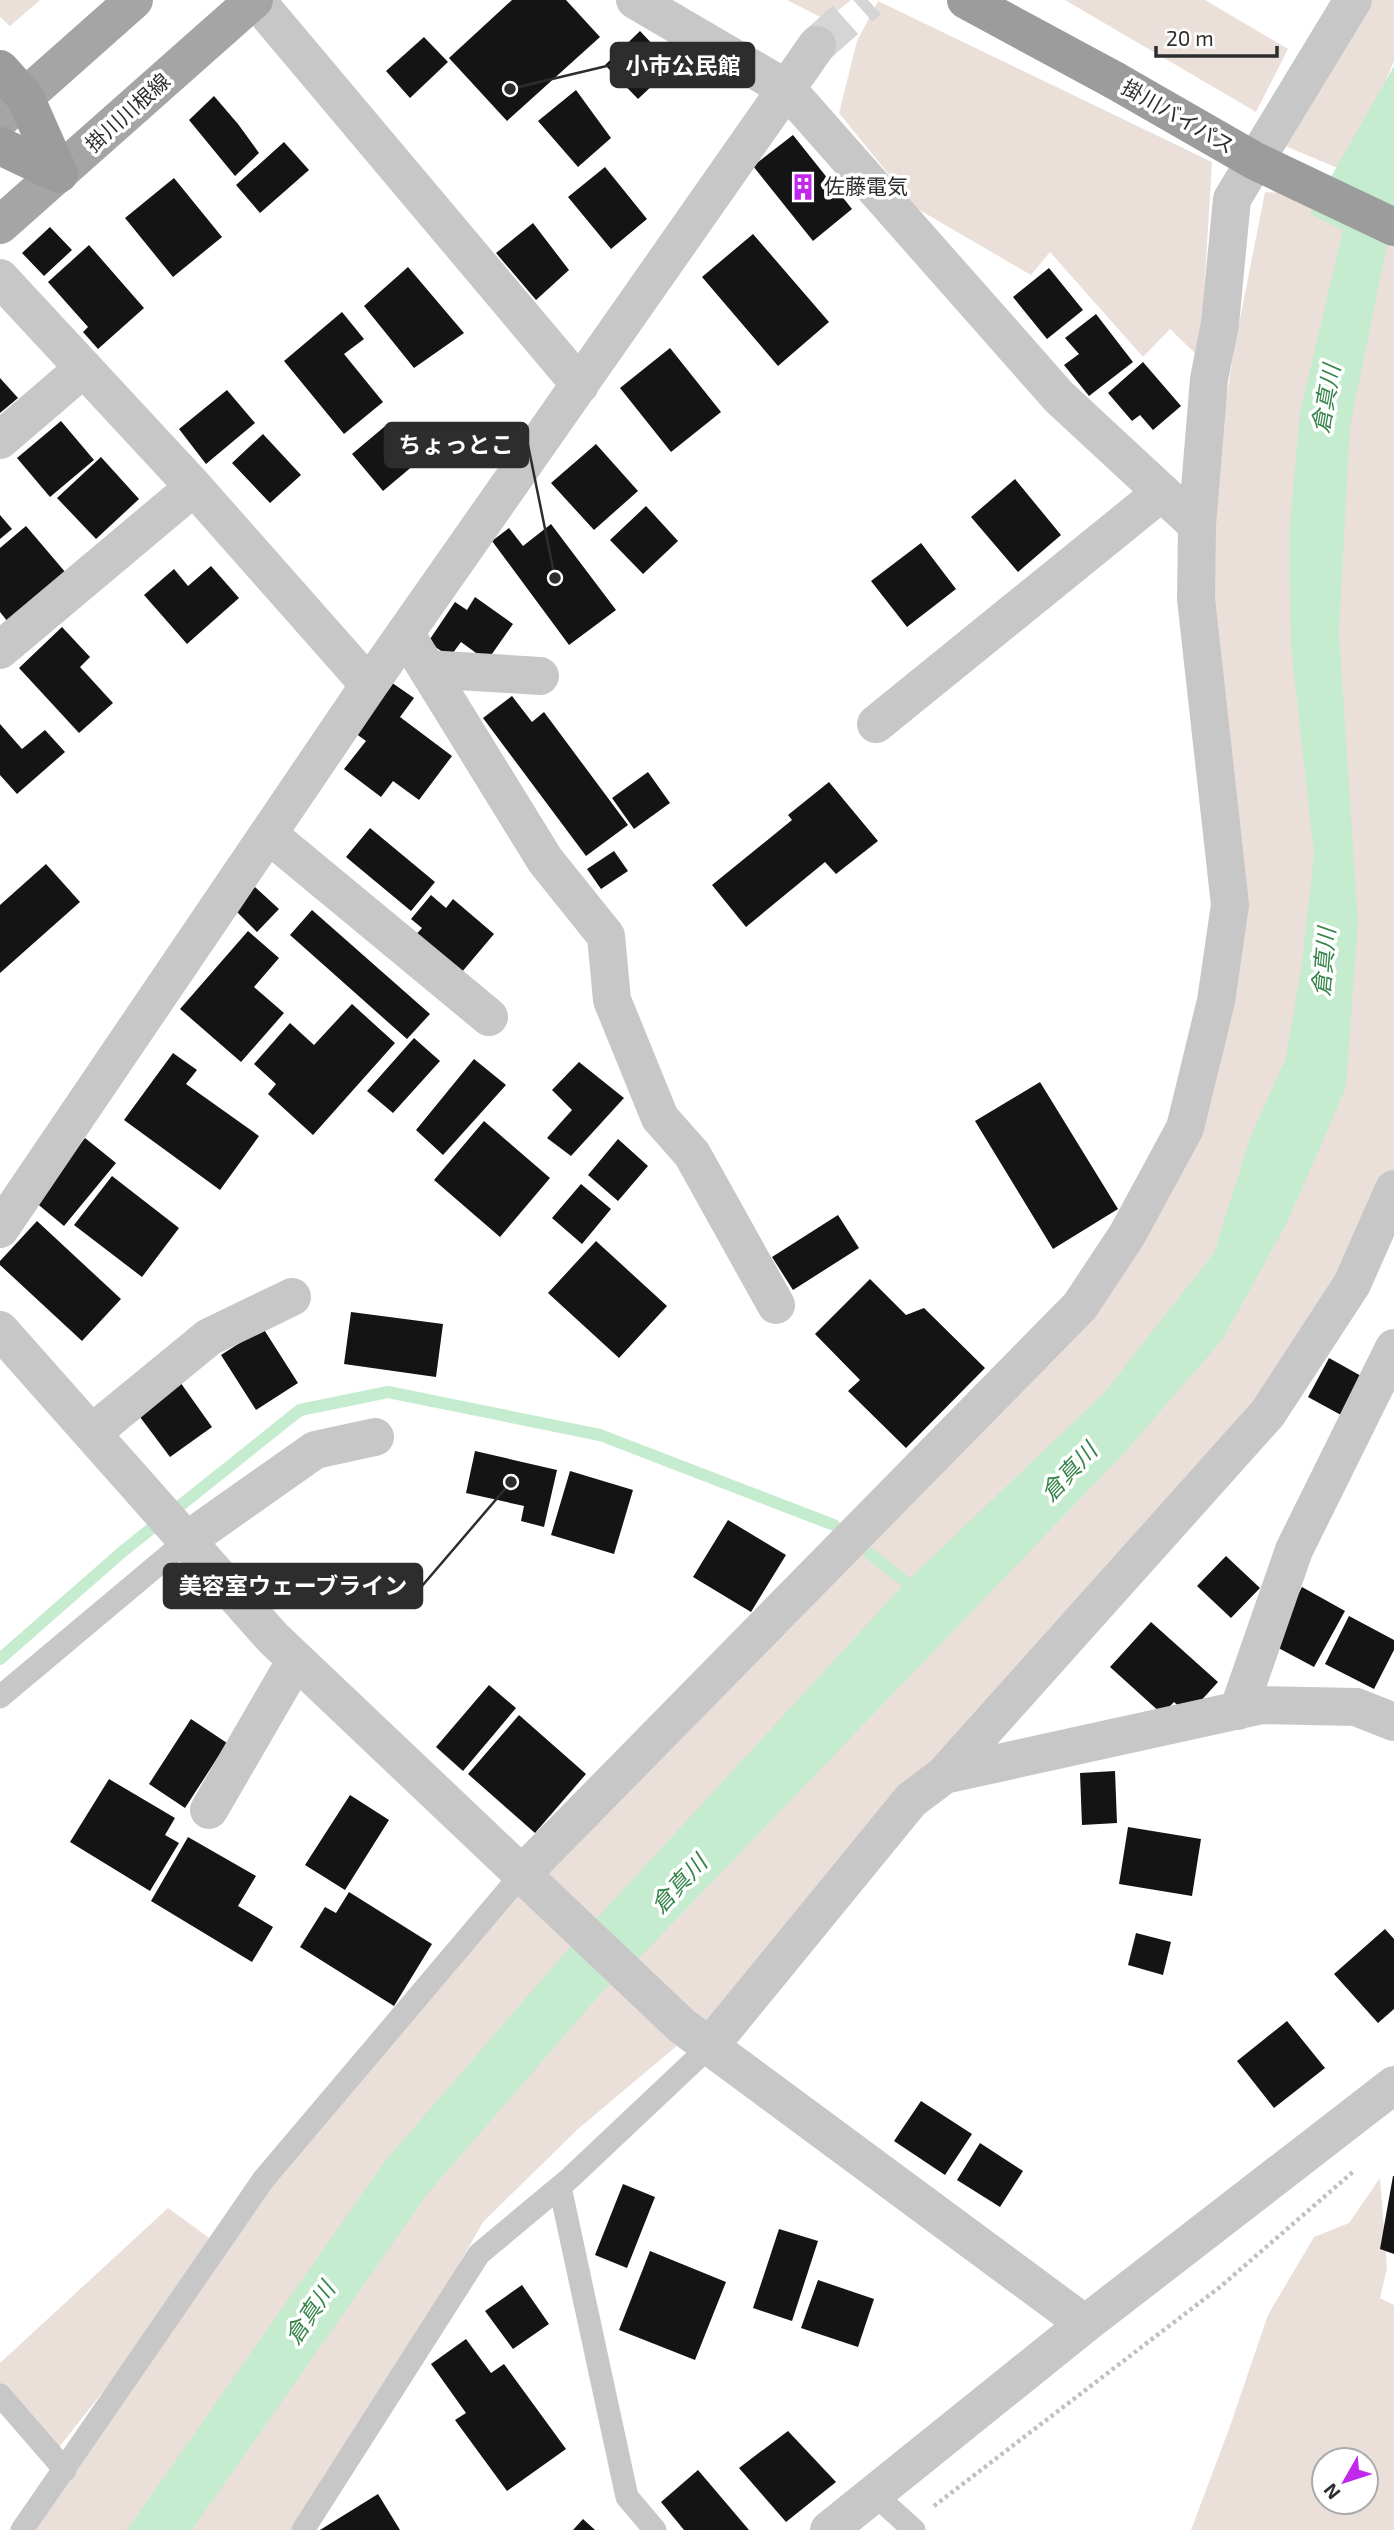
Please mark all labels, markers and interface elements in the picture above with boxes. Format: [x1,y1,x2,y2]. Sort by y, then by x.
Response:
scale bar [1156,14,1277,58]
text: 20 m [1166,25,1214,50]
callout: 小市公民館 [611,43,754,87]
text: 小市公民館 [626,51,741,79]
street label: 掛川川根線 [80,67,174,156]
street label: 掛川バイパス [1118,73,1239,158]
building icon: 佐藤電気 [788,172,818,202]
place label: 佐藤電気 [824,173,908,198]
water label: 倉真川 [1305,359,1345,435]
callout: ちょっとこ [385,423,528,467]
text: ちょっとこ [399,430,514,458]
water label: 倉真川 [1306,923,1340,998]
water label: 倉真川 [1035,1434,1104,1506]
callout: 美容室ウェーブライン [164,1564,422,1608]
text: 美容室ウェーブライン [179,1571,407,1599]
water label: 倉真川 [645,1846,714,1918]
water label: 倉真川 [278,2274,342,2349]
north arrow [1310,2446,1380,2516]
text: N [1318,2479,1345,2505]

